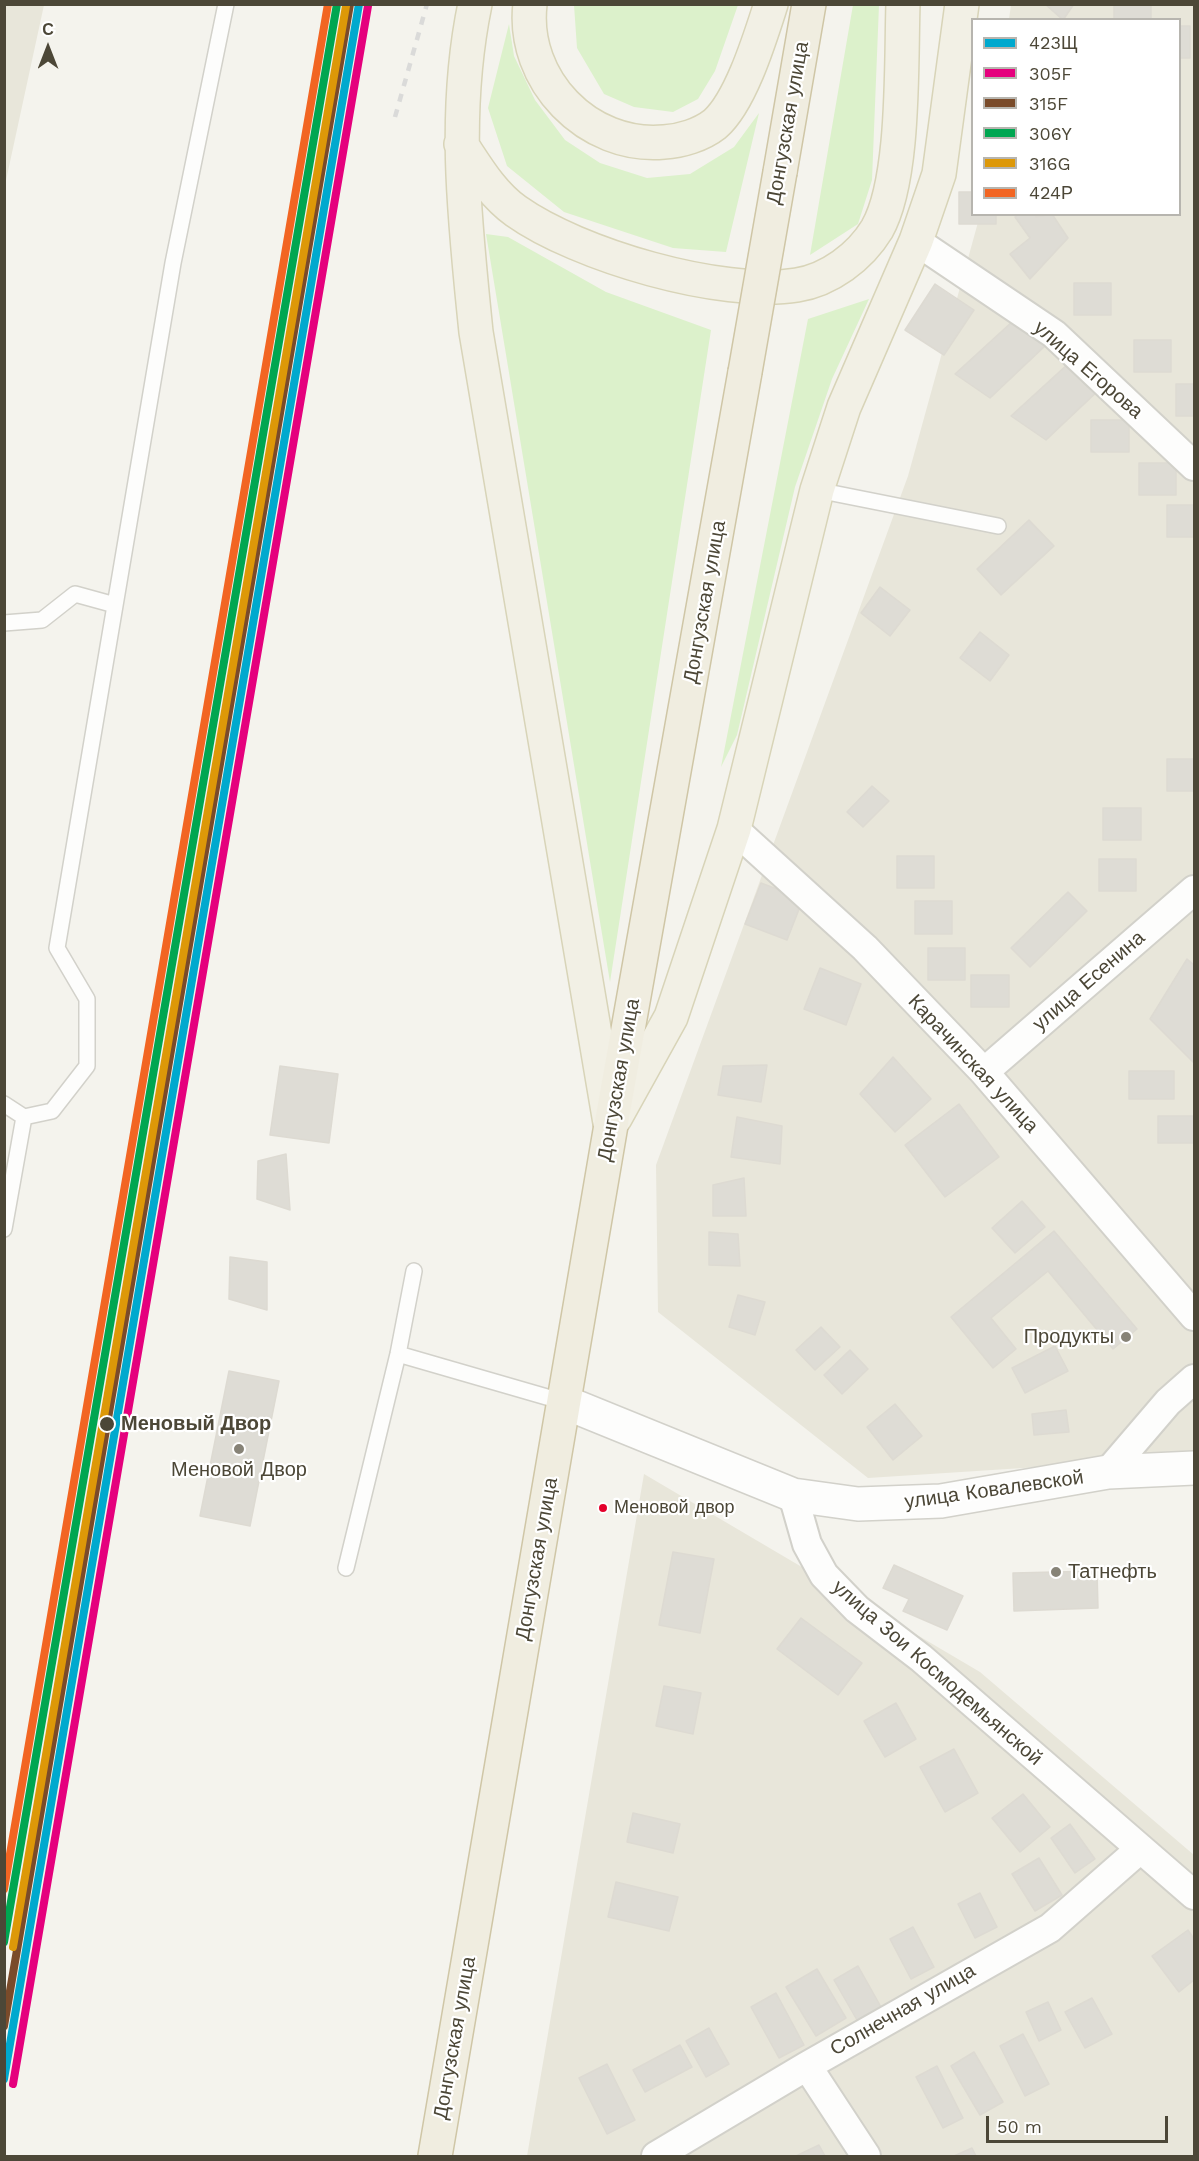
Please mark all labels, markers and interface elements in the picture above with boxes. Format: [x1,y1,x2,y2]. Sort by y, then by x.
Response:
north arrow [18,18,78,78]
legend [971,18,1181,216]
text: С [42,20,54,39]
text: 423Щ [1029,32,1078,53]
street label: Донгузская улица [762,40,814,206]
text: 305F [1029,63,1072,84]
text: 315F [1029,93,1068,114]
text: 306Y [1029,123,1072,144]
text: 316G [1029,153,1071,174]
text: 424Р [1029,182,1073,203]
street label: улица Егорова [1028,316,1148,424]
street label: Донгузская улица [679,519,731,685]
street label: улица Есенина [1028,926,1150,1036]
street label: Карачинская улица [903,990,1043,1138]
street label: Донгузская улица [593,997,645,1163]
place label: Продукты [1024,1325,1114,1349]
marker: Продукты [1119,1330,1133,1344]
place label: Меновый Двор [121,1412,271,1436]
marker: Меновый Двор [98,1415,116,1433]
marker: Меновой Двор [232,1442,246,1456]
place label: Меновой Двор [171,1458,307,1482]
street label: улица Ковалевской [903,1466,1085,1514]
street label: Донгузская улица [511,1476,563,1642]
place label: Меновой двор [614,1497,735,1519]
marker: Меновой двор [597,1502,609,1514]
place label: Татнефть [1068,1560,1157,1584]
marker: Татнефть [1049,1565,1063,1579]
street label: улица Зои Космодемьянской [827,1575,1047,1771]
street label: Донгузская улица [429,1955,481,2121]
street label: Солнечная улица [826,1959,980,2061]
scale bar [989,2104,1170,2142]
text: 50 m [997,2116,1042,2137]

